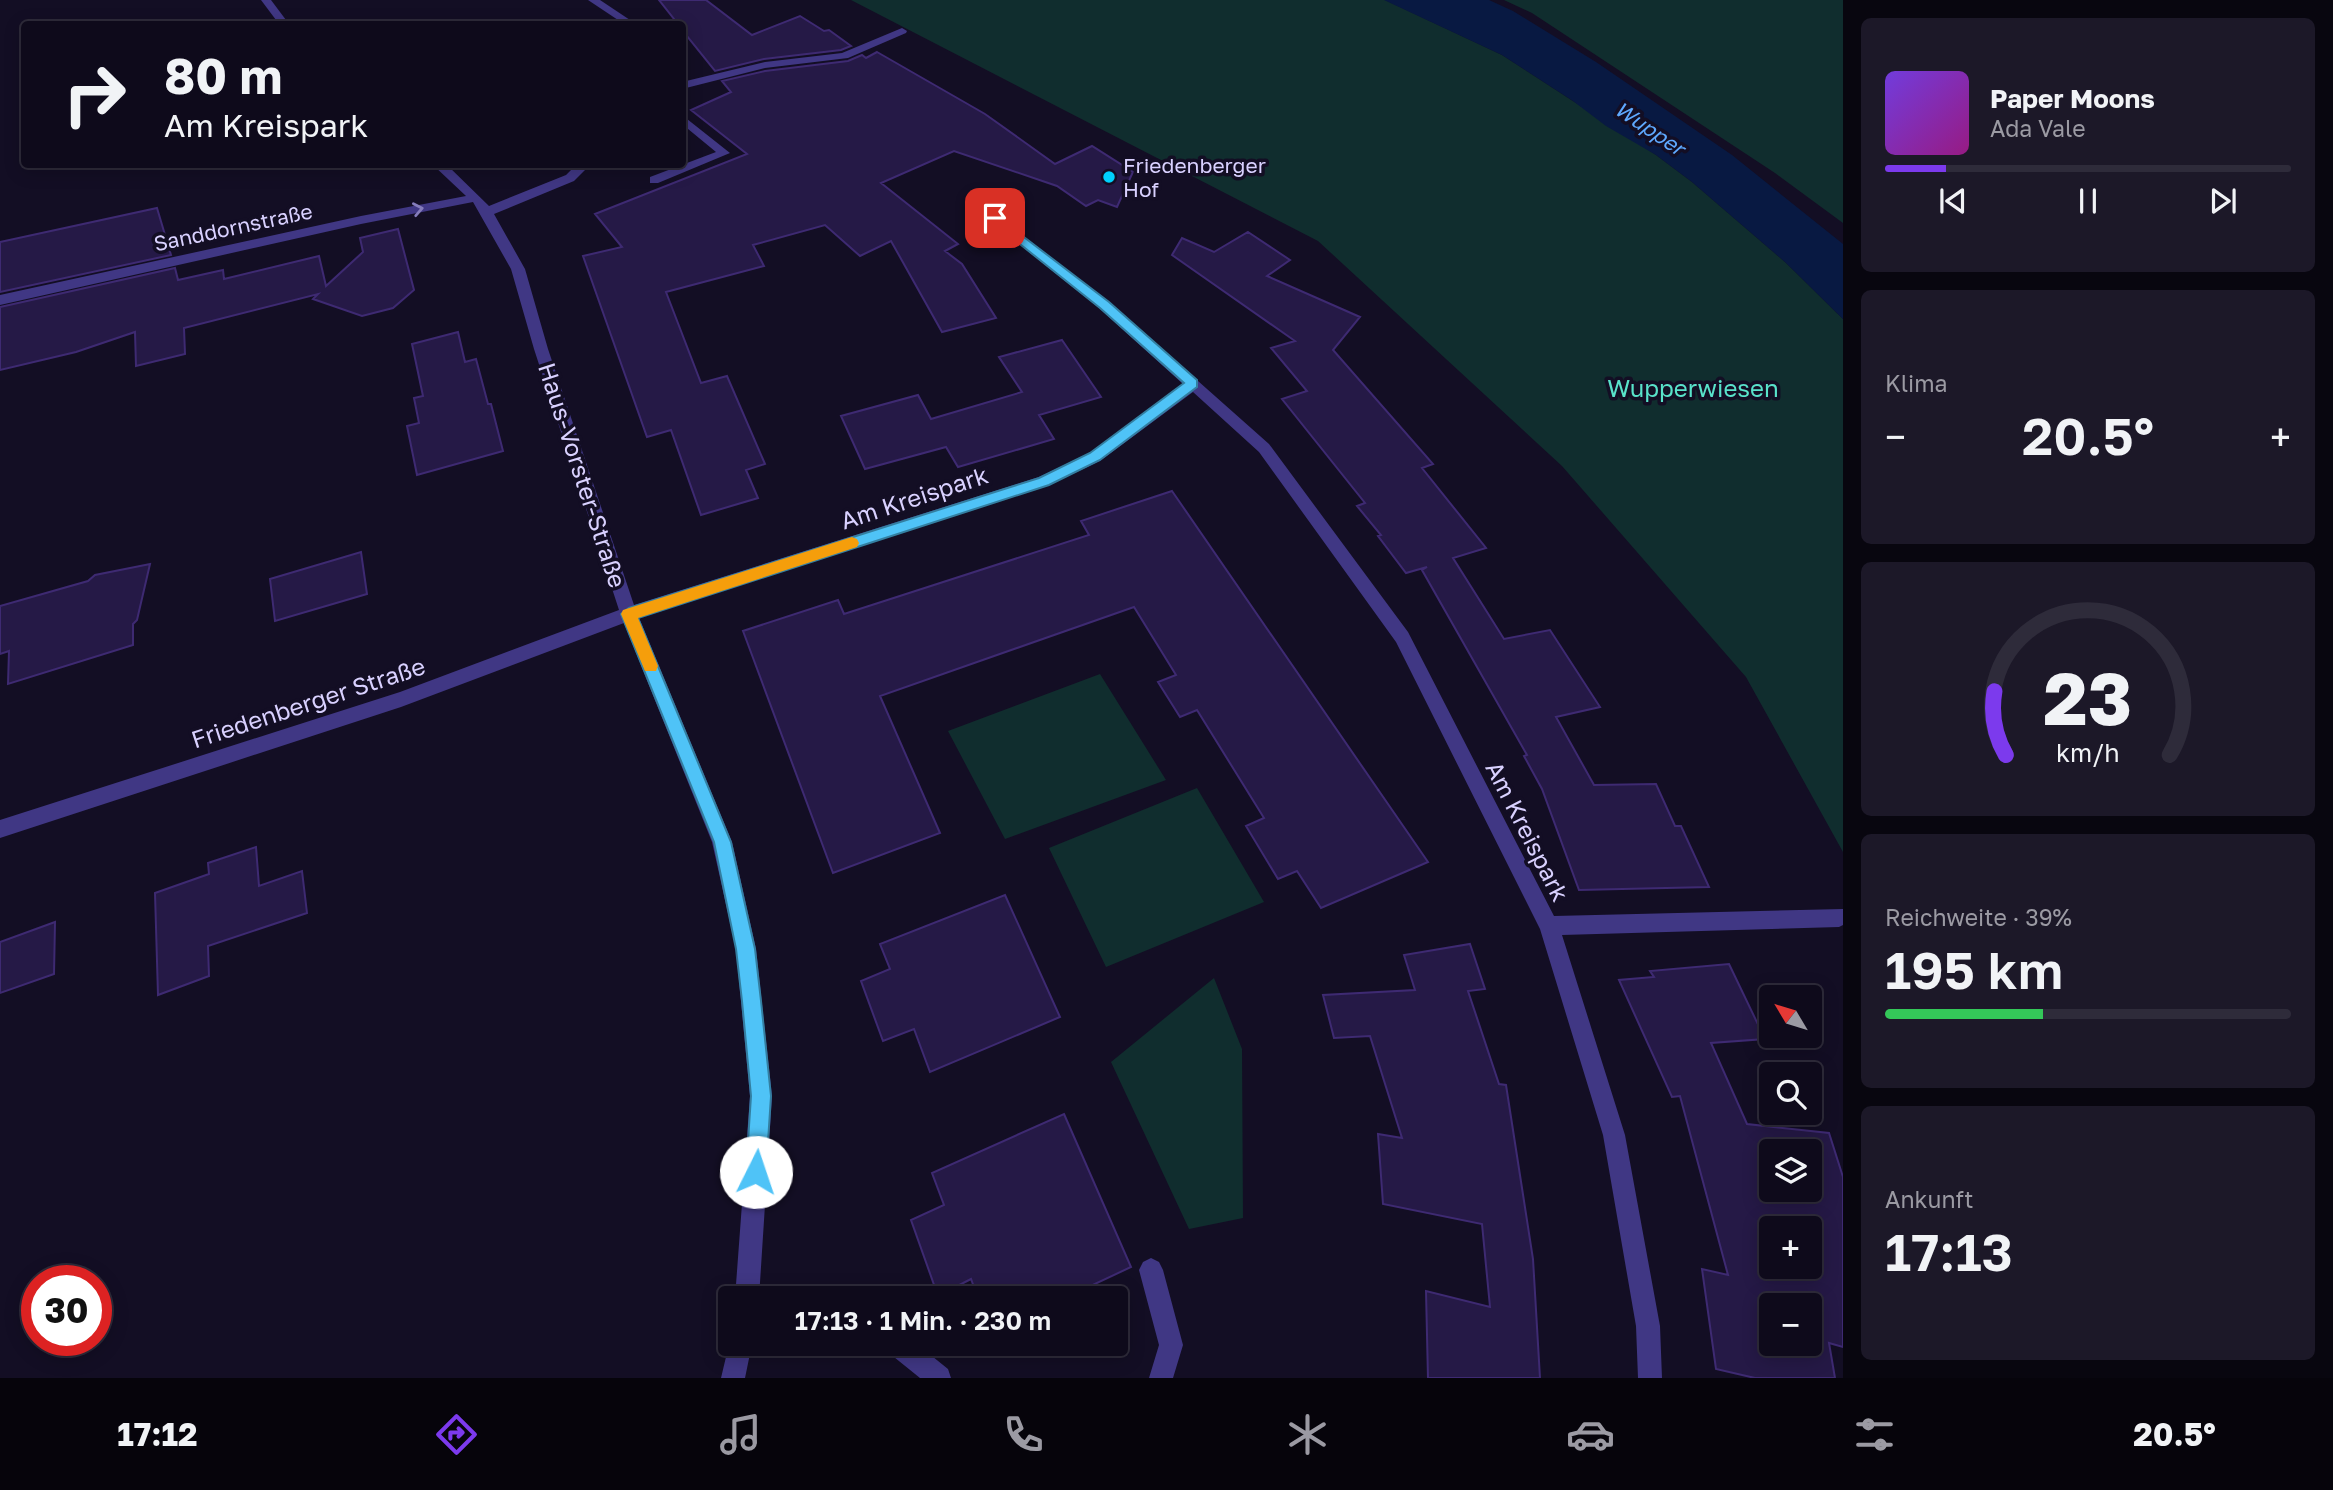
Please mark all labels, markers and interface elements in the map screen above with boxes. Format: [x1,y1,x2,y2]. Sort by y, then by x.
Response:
text: 80 m [164,46,282,105]
icon: right [49,49,140,140]
text: Paper Moons [1990,83,2155,114]
water label: Wupper [1610,95,1692,162]
text: Am Kreispark [164,106,368,144]
text: Ada Vale [1990,114,2086,142]
place label: Friedenberger Hof [1123,152,1266,202]
marker: Friedenberger Hof [1101,169,1117,185]
icon: previous [1934,182,1972,220]
icon: pause [2069,182,2107,220]
icon: next [2204,182,2242,220]
pin [965,188,1025,248]
street label: Sanddornstraße [151,197,315,257]
icon: arrive [976,199,1014,237]
one-way arrow [412,202,424,217]
street label: Haus-Vorster-Straße [533,359,633,591]
text: Klima [1885,369,1948,397]
park label: Wupperwiesen [1607,373,1779,402]
text: 20.5° [2022,404,2154,466]
text: − [1885,414,1906,459]
text: + [2270,414,2291,459]
street label: Am Kreispark [837,460,991,534]
street label: Friedenberger Straße [187,650,429,754]
text: 23 [2044,654,2132,741]
text: km/h [2056,737,2120,768]
street label: Am Kreispark [1480,756,1576,906]
text: Reichweite · 39% [1885,903,2072,931]
text: 195 km [1885,938,2063,1000]
north arrow [1759,985,1822,1048]
map controls [1759,985,1822,1356]
button: search [1759,1062,1822,1125]
position arrow [719,1135,793,1209]
button: layers [1759,1139,1822,1202]
text: Ankunft [1885,1185,1973,1213]
button: + [1759,1216,1822,1279]
text: 17:13 [1885,1220,2013,1282]
speed limit sign: 30 [21,1265,112,1356]
button: − [1759,1293,1822,1356]
text: 17:13 · 1 Min. · 230 m [795,1305,1051,1336]
icon: directions [432,1410,481,1459]
icon: music [716,1410,765,1459]
icon: phone [999,1410,1048,1459]
icon: climate [1283,1410,1332,1459]
icon: car [1566,1410,1615,1459]
icon: filters [1850,1410,1899,1459]
text: 17:12 [117,1415,197,1453]
text: 20.5° [2133,1415,2216,1453]

